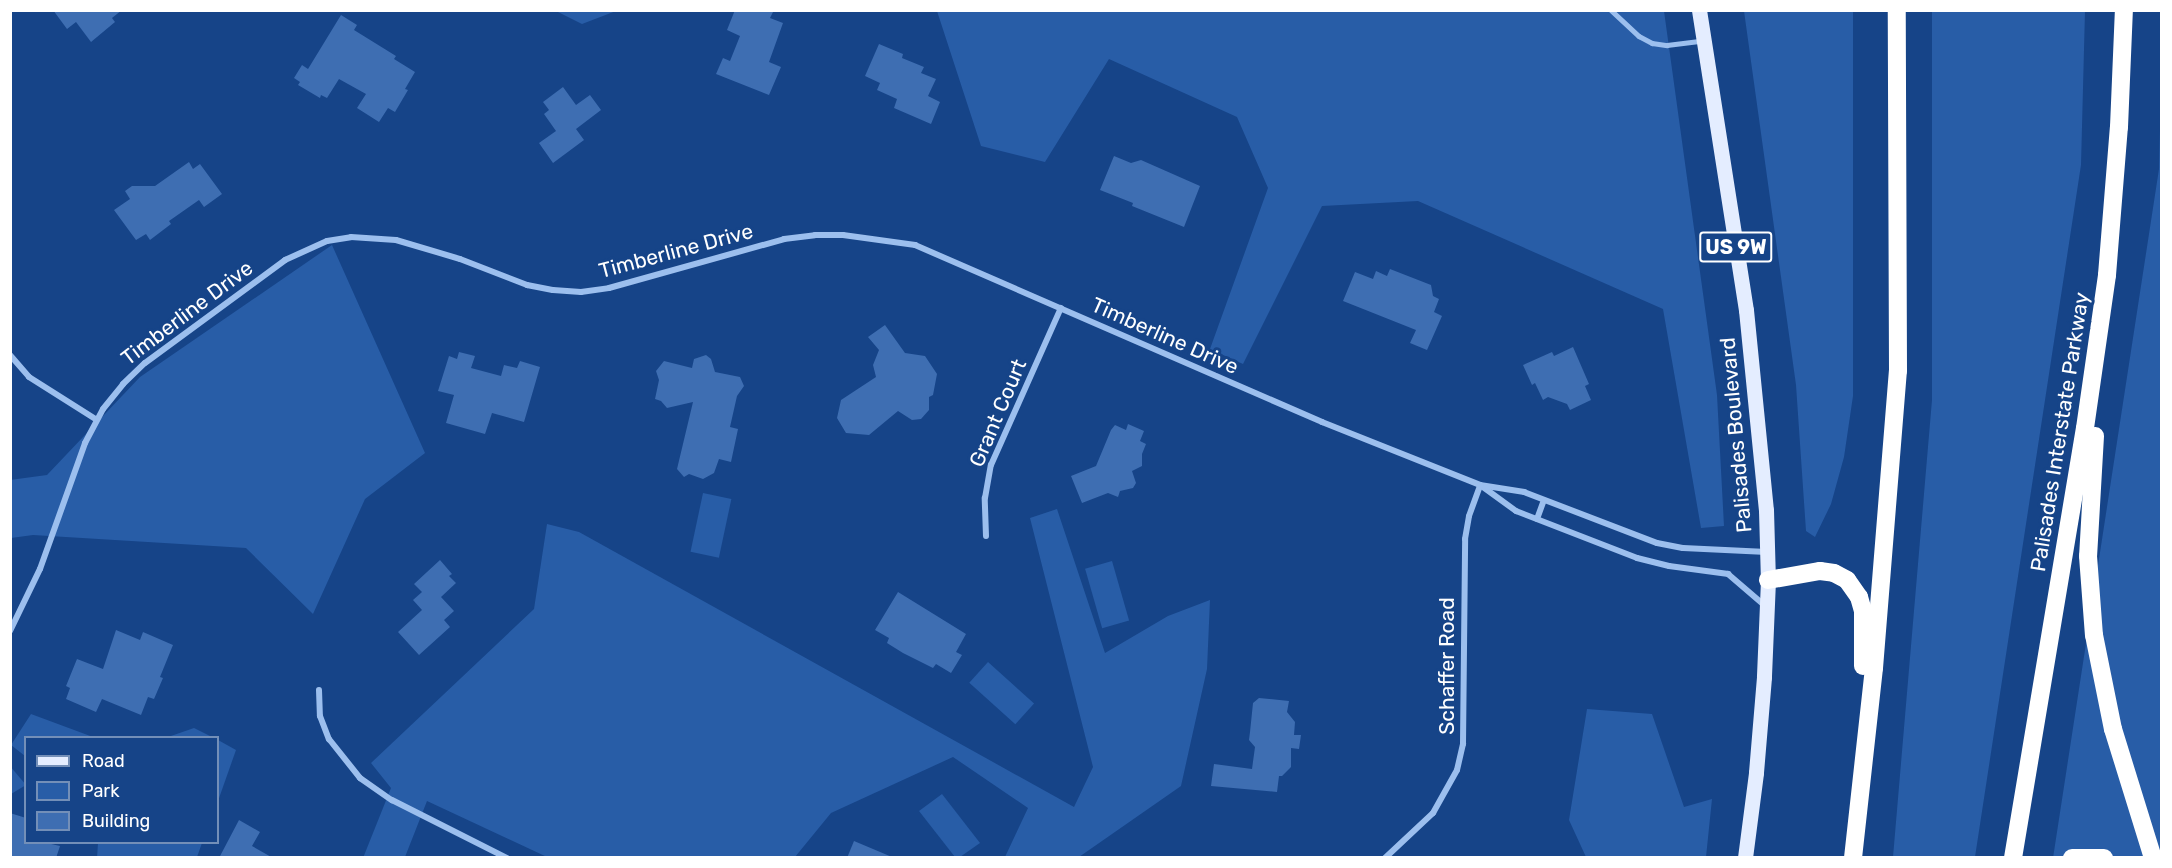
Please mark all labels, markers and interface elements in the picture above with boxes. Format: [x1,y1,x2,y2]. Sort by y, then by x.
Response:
street label: Timberline Drive [596,218,756,284]
road number: US 9W [1698,230,1774,264]
street label: Timberline Drive [116,255,258,371]
street label: Palisades Interstate Parkway [2025,291,2095,573]
street label: Timberline Drive [1088,292,1242,380]
street label: Palisades Boulevard [1715,336,1757,534]
street label: Grant Court [964,355,1032,471]
street label: Schaffer Road [1434,597,1460,735]
legend [24,736,219,844]
text: Road [82,750,125,772]
text: Park [82,780,119,802]
text: Building [82,810,150,832]

